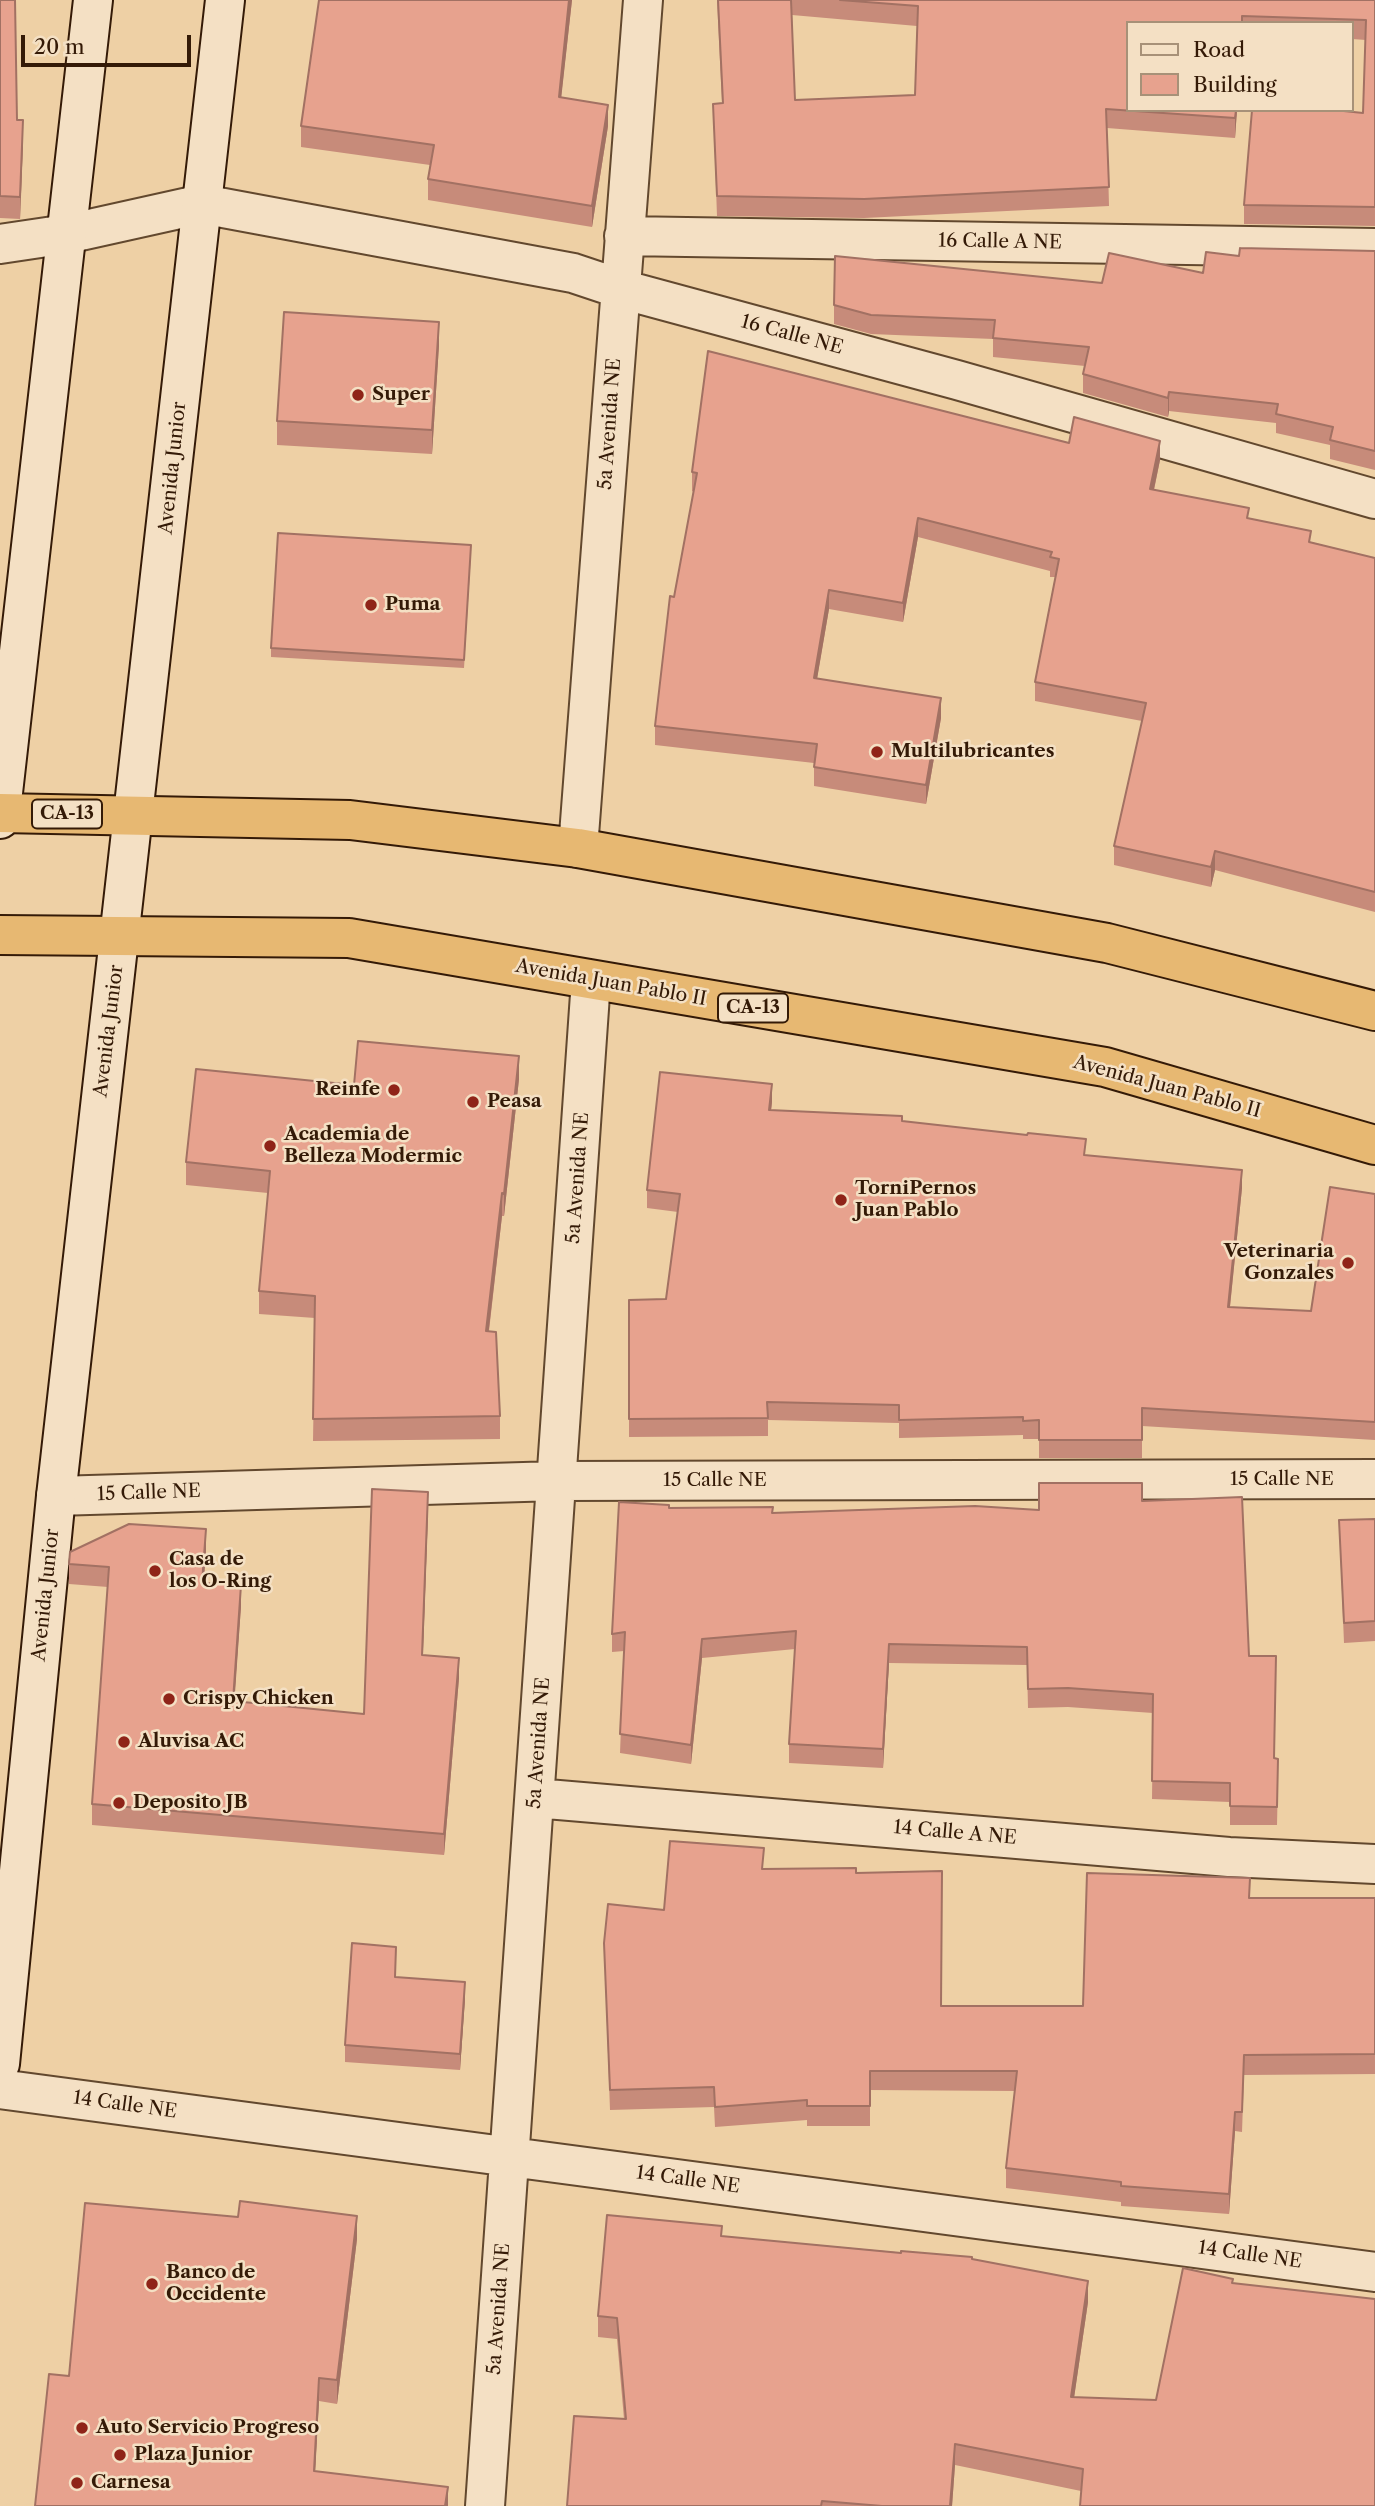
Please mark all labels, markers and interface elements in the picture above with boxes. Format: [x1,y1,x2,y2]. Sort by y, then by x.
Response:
scale bar [24,21,194,65]
legend [1126,21,1354,112]
text: 20 m [34,34,85,59]
text: Road [1193,37,1245,62]
text: Building [1193,72,1277,97]
street label: 16 Calle A NE [938,230,1062,254]
street label: 16 Calle NE [739,310,845,360]
street label: 5a Avenida NE [594,357,626,491]
place label: Super [372,384,430,406]
marker: Super [350,387,366,403]
street label: Avenida Junior [155,401,191,535]
place label: Puma [385,594,441,616]
marker: Puma [363,597,379,613]
place label: Multilubricantes [891,741,1054,763]
marker: Multilubricantes [869,744,885,760]
road number: CA-13 [32,800,102,828]
street label: Avenida Juan Pablo II [514,955,708,1011]
street label: Avenida Junior [90,964,128,1098]
road number: CA-13 [718,993,788,1023]
street label: Avenida Juan Pablo II [1071,1051,1263,1123]
place label: Reinfe [315,1079,380,1101]
marker: Reinfe [386,1082,402,1098]
place label: Peasa [487,1091,542,1113]
marker: Peasa [465,1094,481,1110]
street label: 5a Avenida NE [562,1111,594,1245]
place label: Academia de Belleza Modermic [284,1124,462,1168]
marker: Academia de Belleza Modermic [262,1138,278,1154]
place label: TorniPernos Juan Pablo [855,1178,976,1222]
marker: TorniPernos Juan Pablo [833,1192,849,1208]
place label: Veterinaria Gonzales [1224,1241,1334,1285]
marker: Veterinaria Gonzales [1340,1255,1356,1271]
street label: 15 Calle NE [1230,1469,1334,1491]
street label: 15 Calle NE [663,1470,767,1492]
street label: 15 Calle NE [97,1480,201,1506]
street label: Avenida Junior [28,1528,64,1662]
place label: Casa de los O-Ring [169,1549,271,1593]
marker: Casa de los O-Ring [147,1563,163,1579]
street label: 5a Avenida NE [523,1676,555,1810]
place label: Crispy Chicken [183,1688,334,1710]
marker: Crispy Chicken [161,1691,177,1707]
place label: Aluvisa AC [138,1731,244,1753]
marker: Aluvisa AC [116,1734,132,1750]
place label: Deposito JB [133,1792,248,1814]
marker: Deposito JB [111,1795,127,1811]
street label: 14 Calle A NE [892,1816,1018,1850]
street label: 14 Calle NE [72,2086,178,2124]
street label: 14 Calle NE [635,2161,741,2199]
street label: 14 Calle NE [1197,2236,1303,2274]
street label: 5a Avenida NE [483,2242,515,2376]
place label: Banco de Occidente [166,2262,266,2306]
marker: Banco de Occidente [144,2276,160,2292]
place label: Auto Servicio Progreso [96,2417,319,2439]
marker: Auto Servicio Progreso [74,2420,90,2436]
place label: Plaza Junior [134,2444,252,2466]
marker: Plaza Junior [112,2447,128,2463]
place label: Carnesa [91,2472,171,2494]
marker: Carnesa [69,2475,85,2491]

